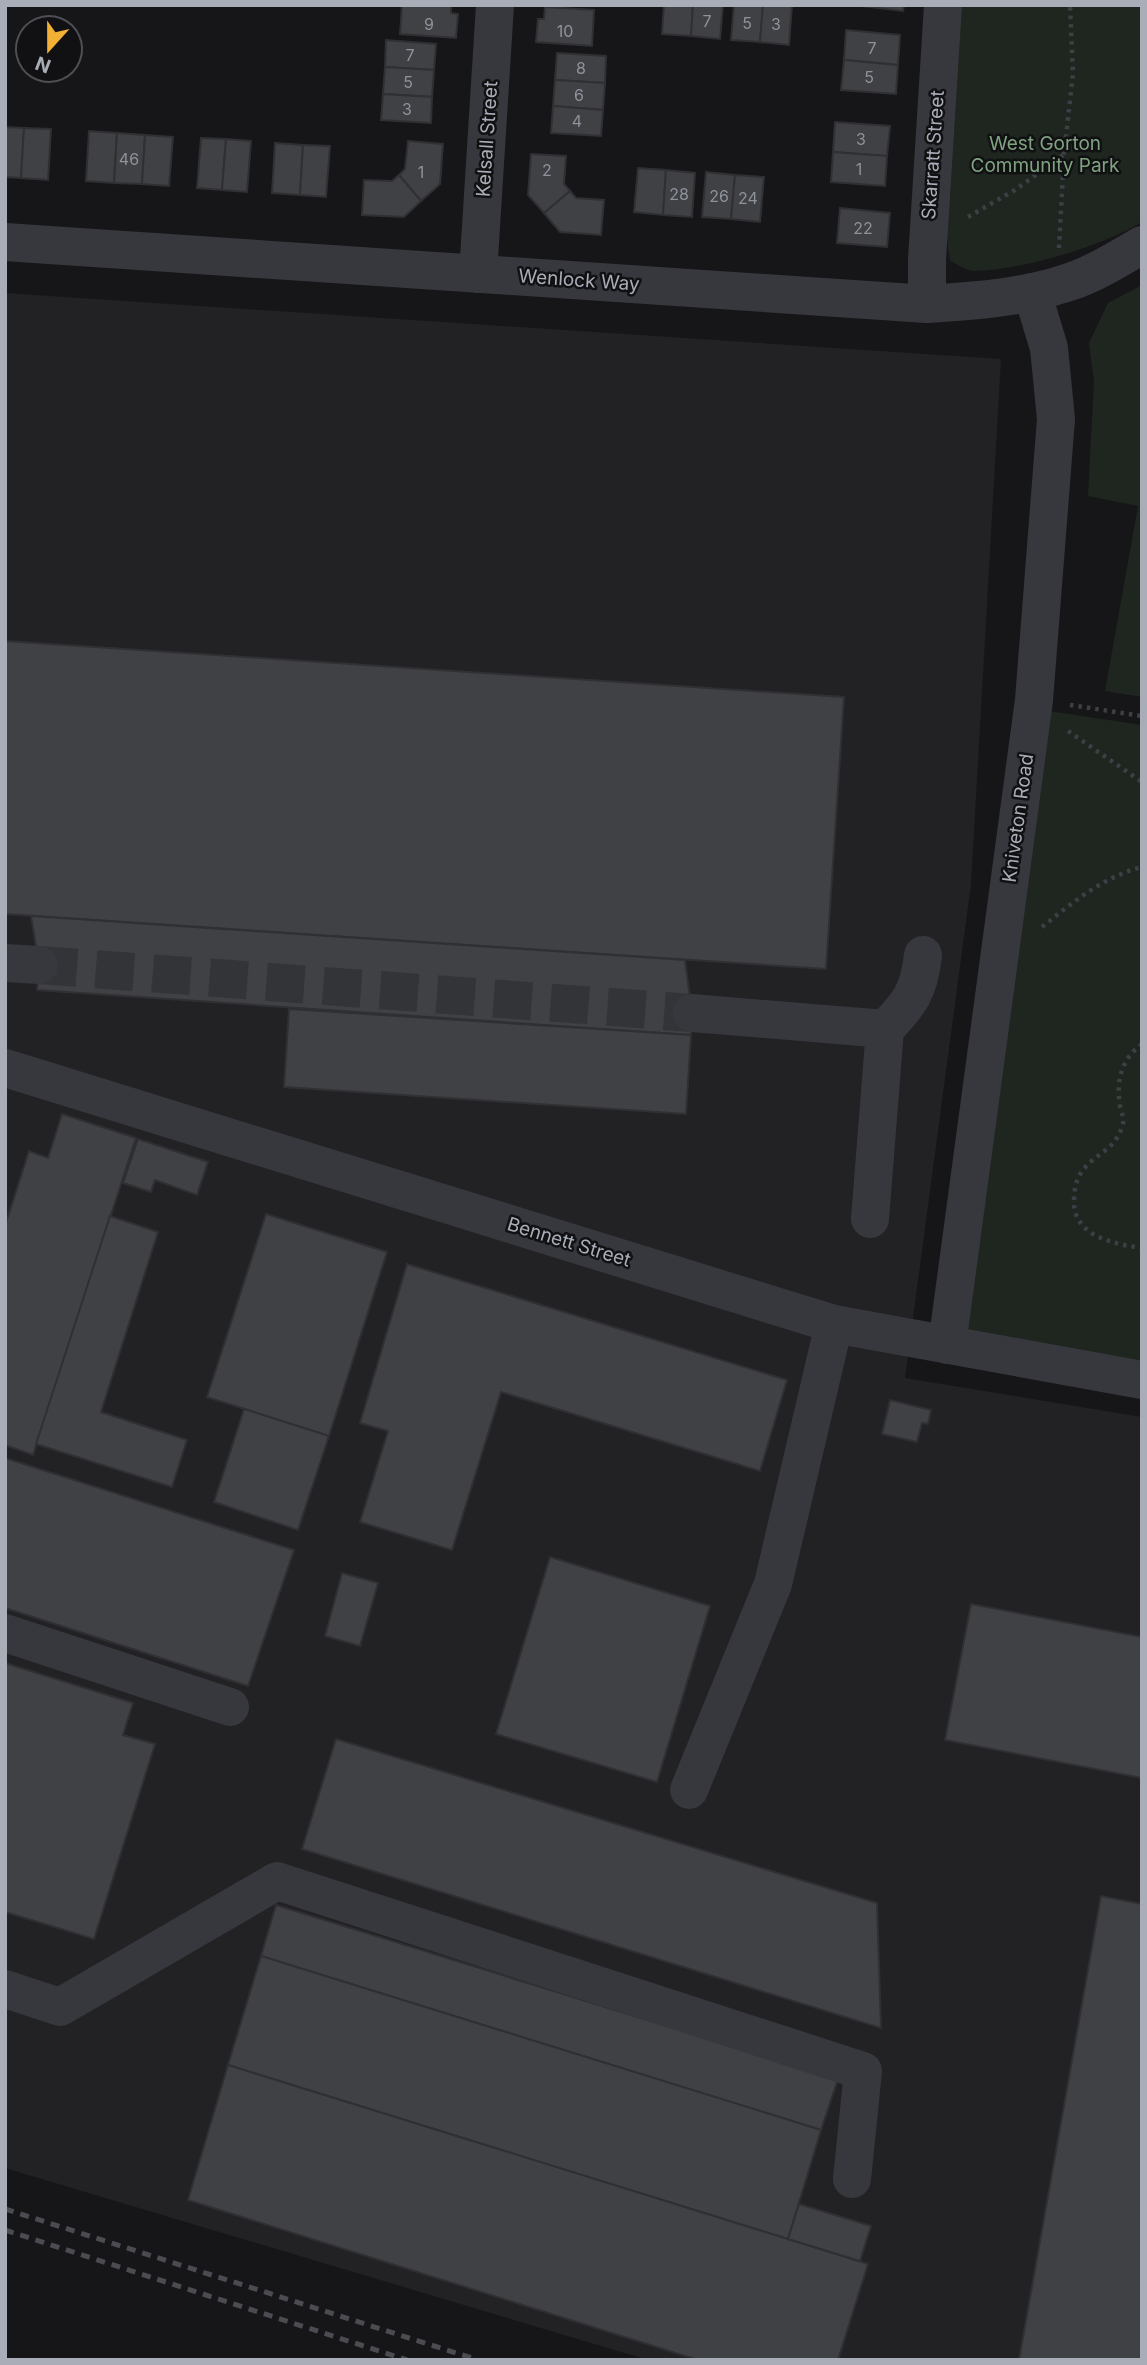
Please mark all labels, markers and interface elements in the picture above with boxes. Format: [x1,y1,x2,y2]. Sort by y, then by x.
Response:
house number: 7 [702,11,712,31]
house number: 5 [742,13,752,33]
north arrow [14,14,84,84]
house number: 9 [424,14,434,34]
house number: 3 [771,14,781,34]
house number: 10 [557,21,573,41]
house number: 7 [867,38,877,58]
house number: 7 [405,45,415,65]
text: N [32,51,54,78]
house number: 8 [576,58,586,78]
house number: 5 [864,67,874,87]
house number: 5 [403,72,413,92]
street label: Kelsall Street [471,80,503,198]
house number: 6 [574,85,584,105]
street label: Skarratt Street [917,90,949,220]
house number: 3 [402,99,412,119]
house number: 4 [572,111,582,131]
house number: 3 [856,129,866,149]
park label: West Gorton Community Park [971,132,1120,177]
house number: 46 [119,149,139,169]
house number: 1 [856,159,862,179]
house number: 2 [542,160,552,180]
house number: 1 [418,162,424,182]
house number: 28 [669,184,689,204]
house number: 26 [709,186,729,206]
house number: 24 [738,188,758,208]
house number: 22 [853,218,873,238]
street label: Wenlock Way [518,264,641,296]
street label: Kniveton Road [998,752,1038,884]
street label: Bennett Street [504,1212,634,1272]

